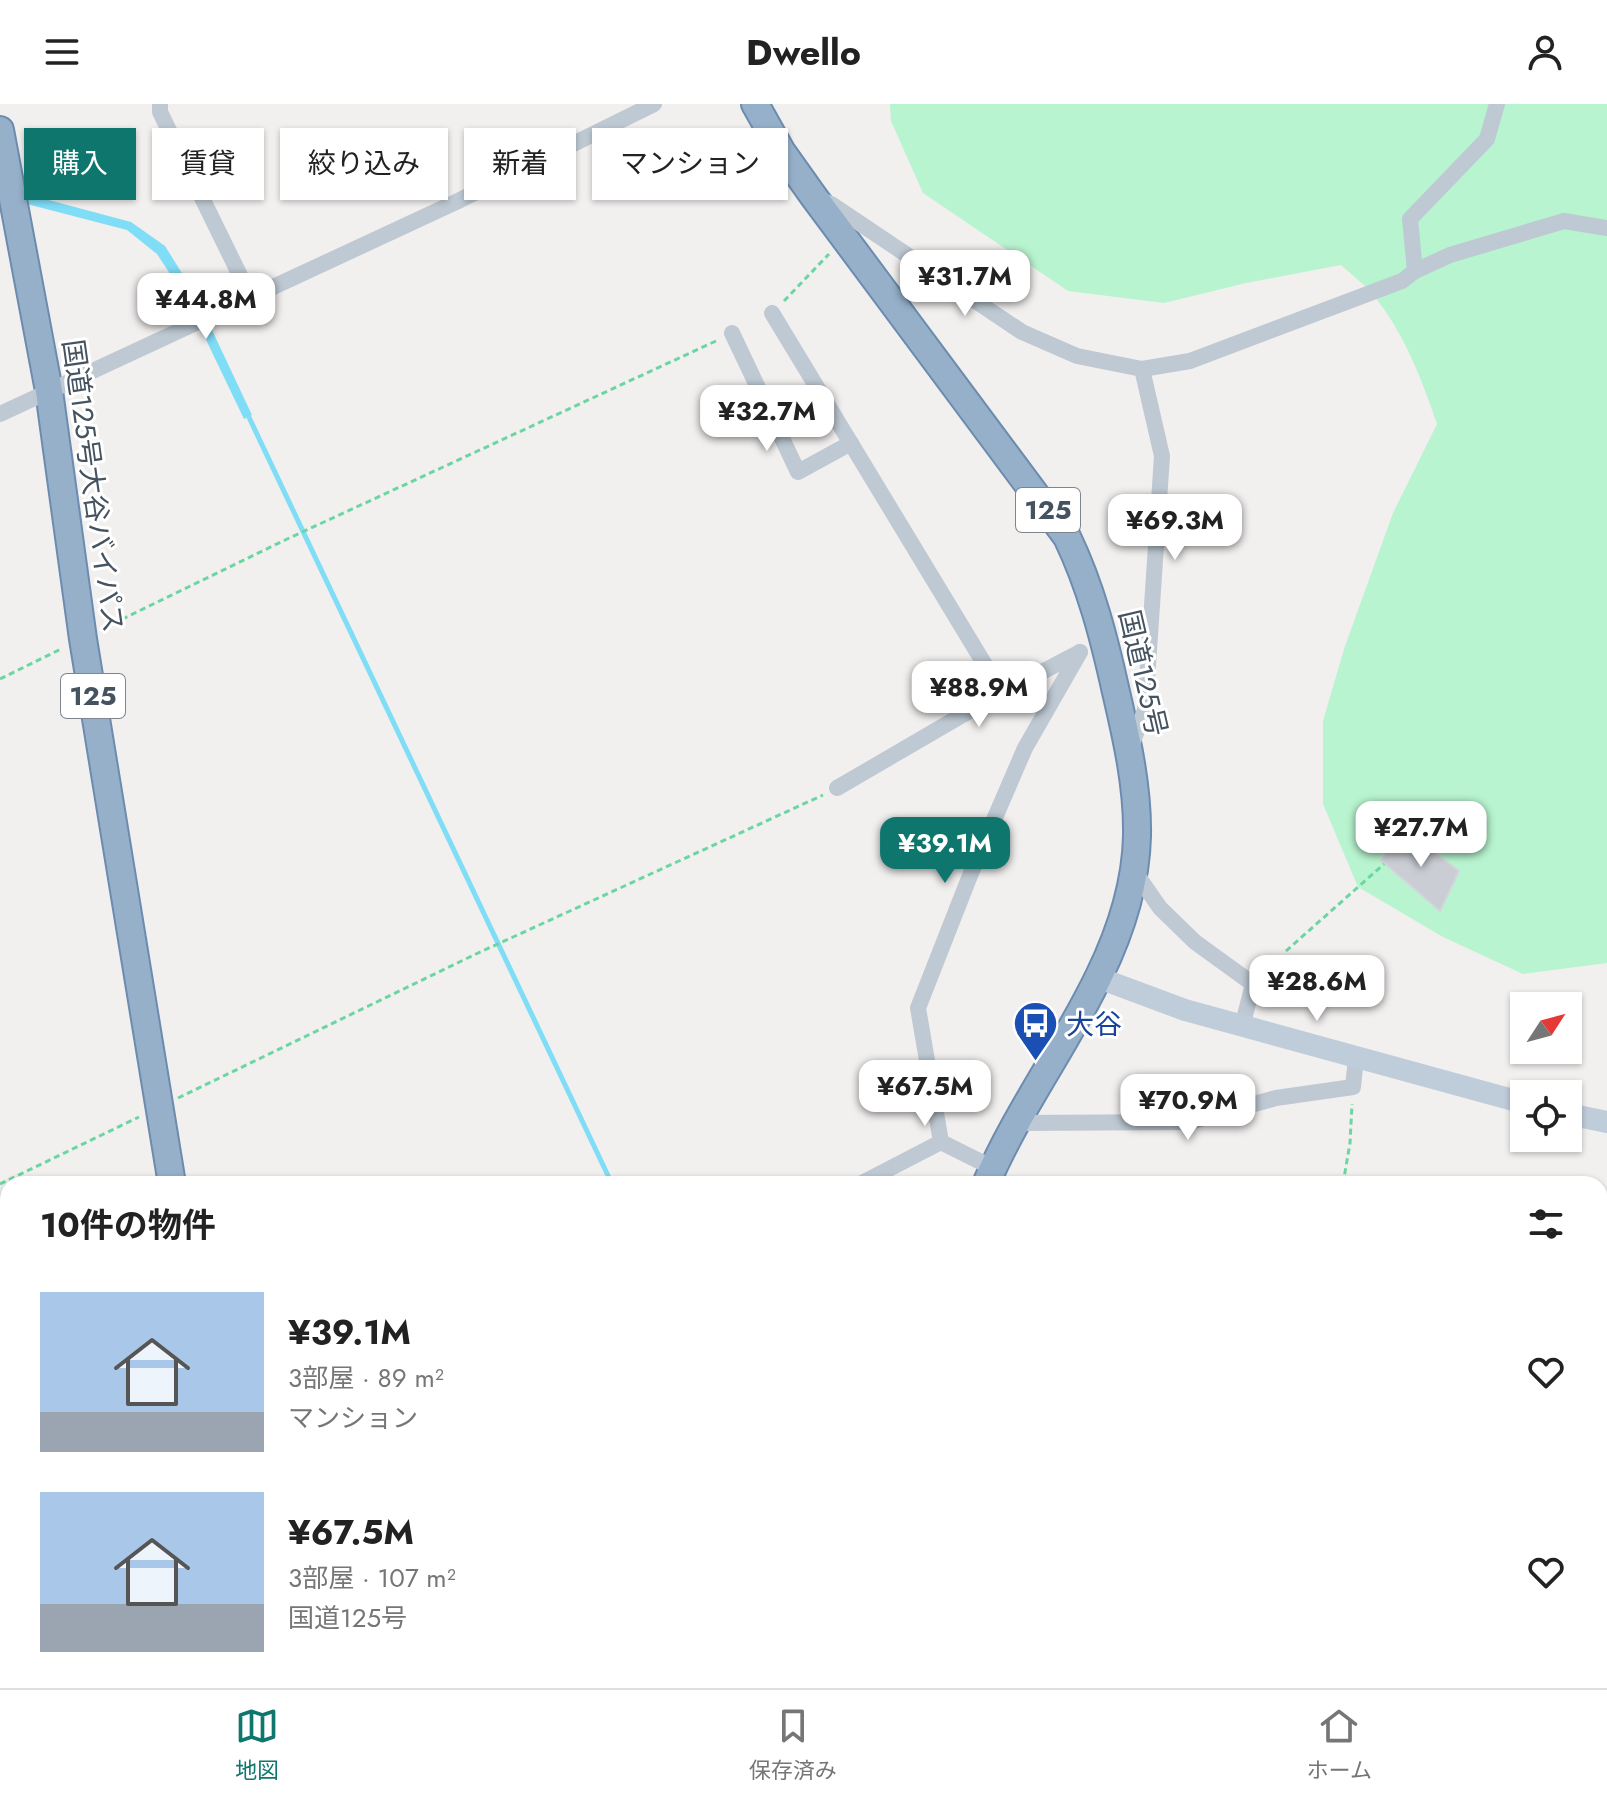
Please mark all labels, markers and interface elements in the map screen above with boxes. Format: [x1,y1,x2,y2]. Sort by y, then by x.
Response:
text: Dwello [746,26,861,78]
icon: menu [40,30,84,74]
icon: person [1523,30,1567,74]
chip: 購入 [24,128,136,200]
chip: 賃貸 [152,128,264,200]
chip: 絞り込み [280,128,448,200]
chip: 新着 [464,128,576,200]
chip: マンション [592,128,788,200]
pin: ¥31.7M [900,250,1030,318]
text: ¥31.7M [918,257,1012,295]
pin: ¥44.8M [141,273,271,341]
text: ¥44.8M [155,280,257,318]
street label: 国道125号大谷バイパス [52,337,134,635]
pin: ¥32.7M [702,385,832,453]
text: ¥32.7M [718,392,816,430]
road number: 125 [1016,488,1080,532]
pin: ¥69.3M [1110,494,1240,562]
text: ¥69.3M [1126,501,1224,539]
street label: 国道125号 [1109,606,1177,740]
pin: ¥88.9M [914,661,1044,729]
text: ¥88.9M [930,668,1028,706]
road number: 125 [61,674,125,718]
pin: ¥27.7M [1356,801,1486,869]
text: ¥27.7M [1374,808,1468,846]
pin: ¥39.1M [880,817,1010,885]
text: ¥39.1M [898,824,992,862]
pin: ¥28.6M [1252,955,1382,1023]
text: ¥28.6M [1267,962,1367,1000]
north arrow [1510,992,1582,1064]
map controls [1510,992,1582,1152]
bus stop icon: 大谷 [1011,1000,1059,1063]
place label: 大谷 [1066,1004,1122,1045]
pin: ¥67.5M [860,1060,990,1128]
text: ¥67.5M [877,1067,973,1105]
pin: ¥70.9M [1123,1074,1253,1142]
button: locate [1510,1080,1582,1152]
text: ¥70.9M [1138,1081,1238,1119]
text: 10件の物件 [40,1201,216,1250]
icon: filters [1524,1202,1568,1246]
text: ¥39.1M [288,1308,411,1357]
icon: home [104,1324,200,1420]
icon: heart [1524,1350,1568,1394]
text: 3部屋 · 89 m² [288,1359,444,1397]
text: マンション [288,1399,418,1437]
text: ¥67.5M [288,1508,414,1557]
icon: home [104,1524,200,1620]
icon: heart [1524,1550,1568,1594]
text: 3部屋 · 107 m² [288,1559,456,1597]
text: 国道125号 [288,1599,407,1637]
tab: 地図 [235,1704,279,1786]
tab: 保存済み [749,1704,837,1786]
tab: ホーム [1307,1704,1372,1786]

